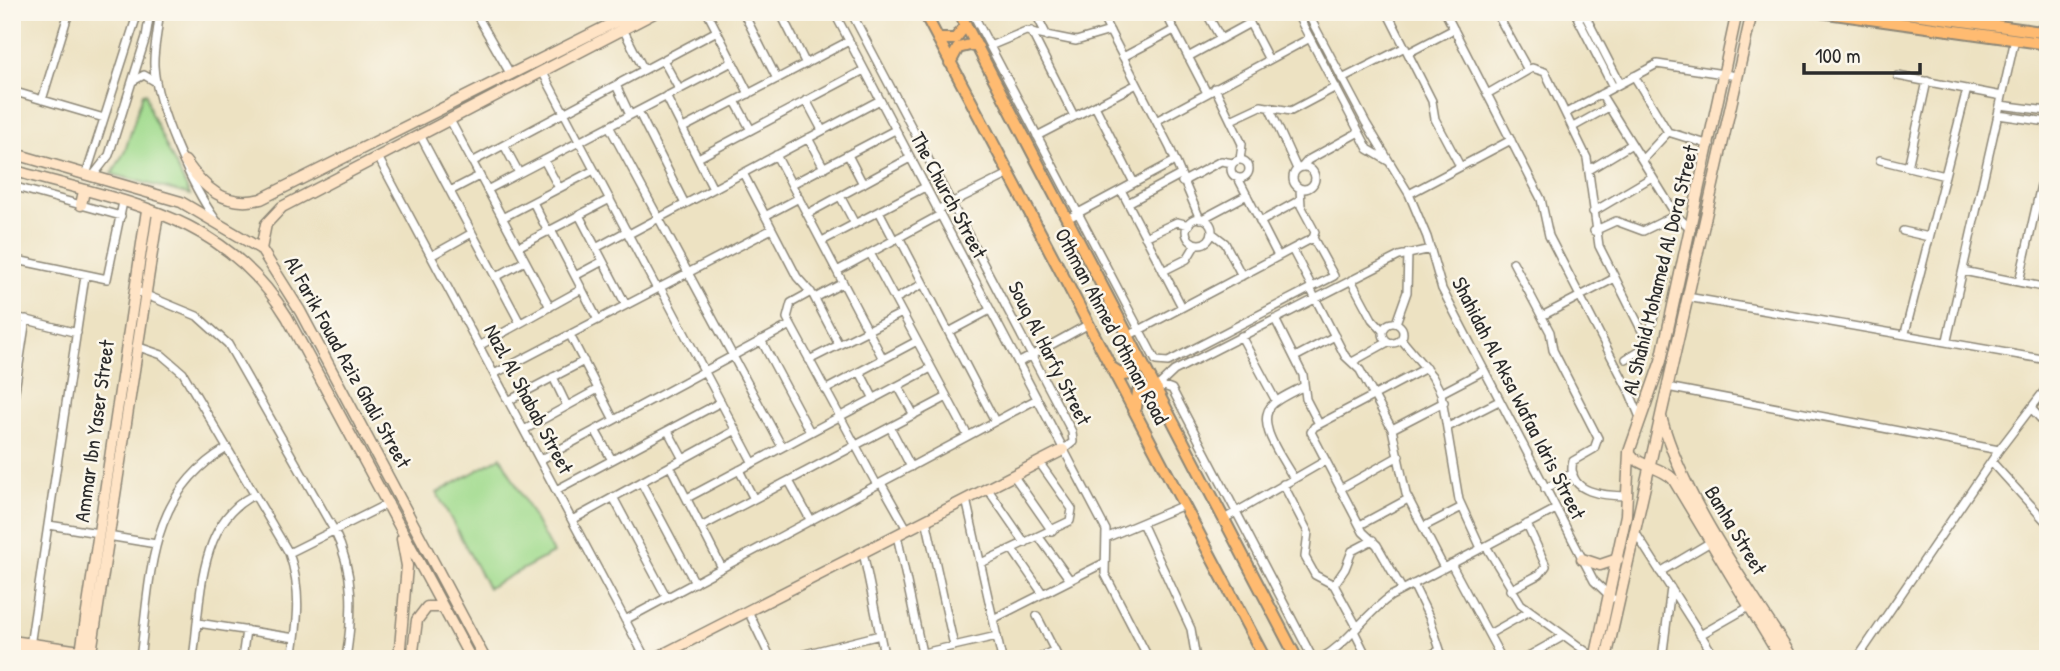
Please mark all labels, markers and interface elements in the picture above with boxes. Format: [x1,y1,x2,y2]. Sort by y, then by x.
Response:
scale bar [1804,32,1920,76]
text: 100 m [1815,41,1861,70]
street label: The Church Street [903,127,995,264]
street label: Al Shahid Mohamed Al Dora Street [1615,141,1705,398]
street label: Othman Ahmed Othman Road [1048,223,1176,429]
street label: Al Farik Fouad Aziz Ghali Street [278,251,419,474]
street label: Shahidah Al Aksa Wafaa Idris Street [1445,272,1593,525]
street label: Souq Al Harfy Street [1001,276,1099,431]
street label: Nazl Al Shabab Street [477,319,581,480]
street label: Ammar Ibn Yaser Street [67,337,121,524]
street label: Banha Street [1698,480,1774,581]

